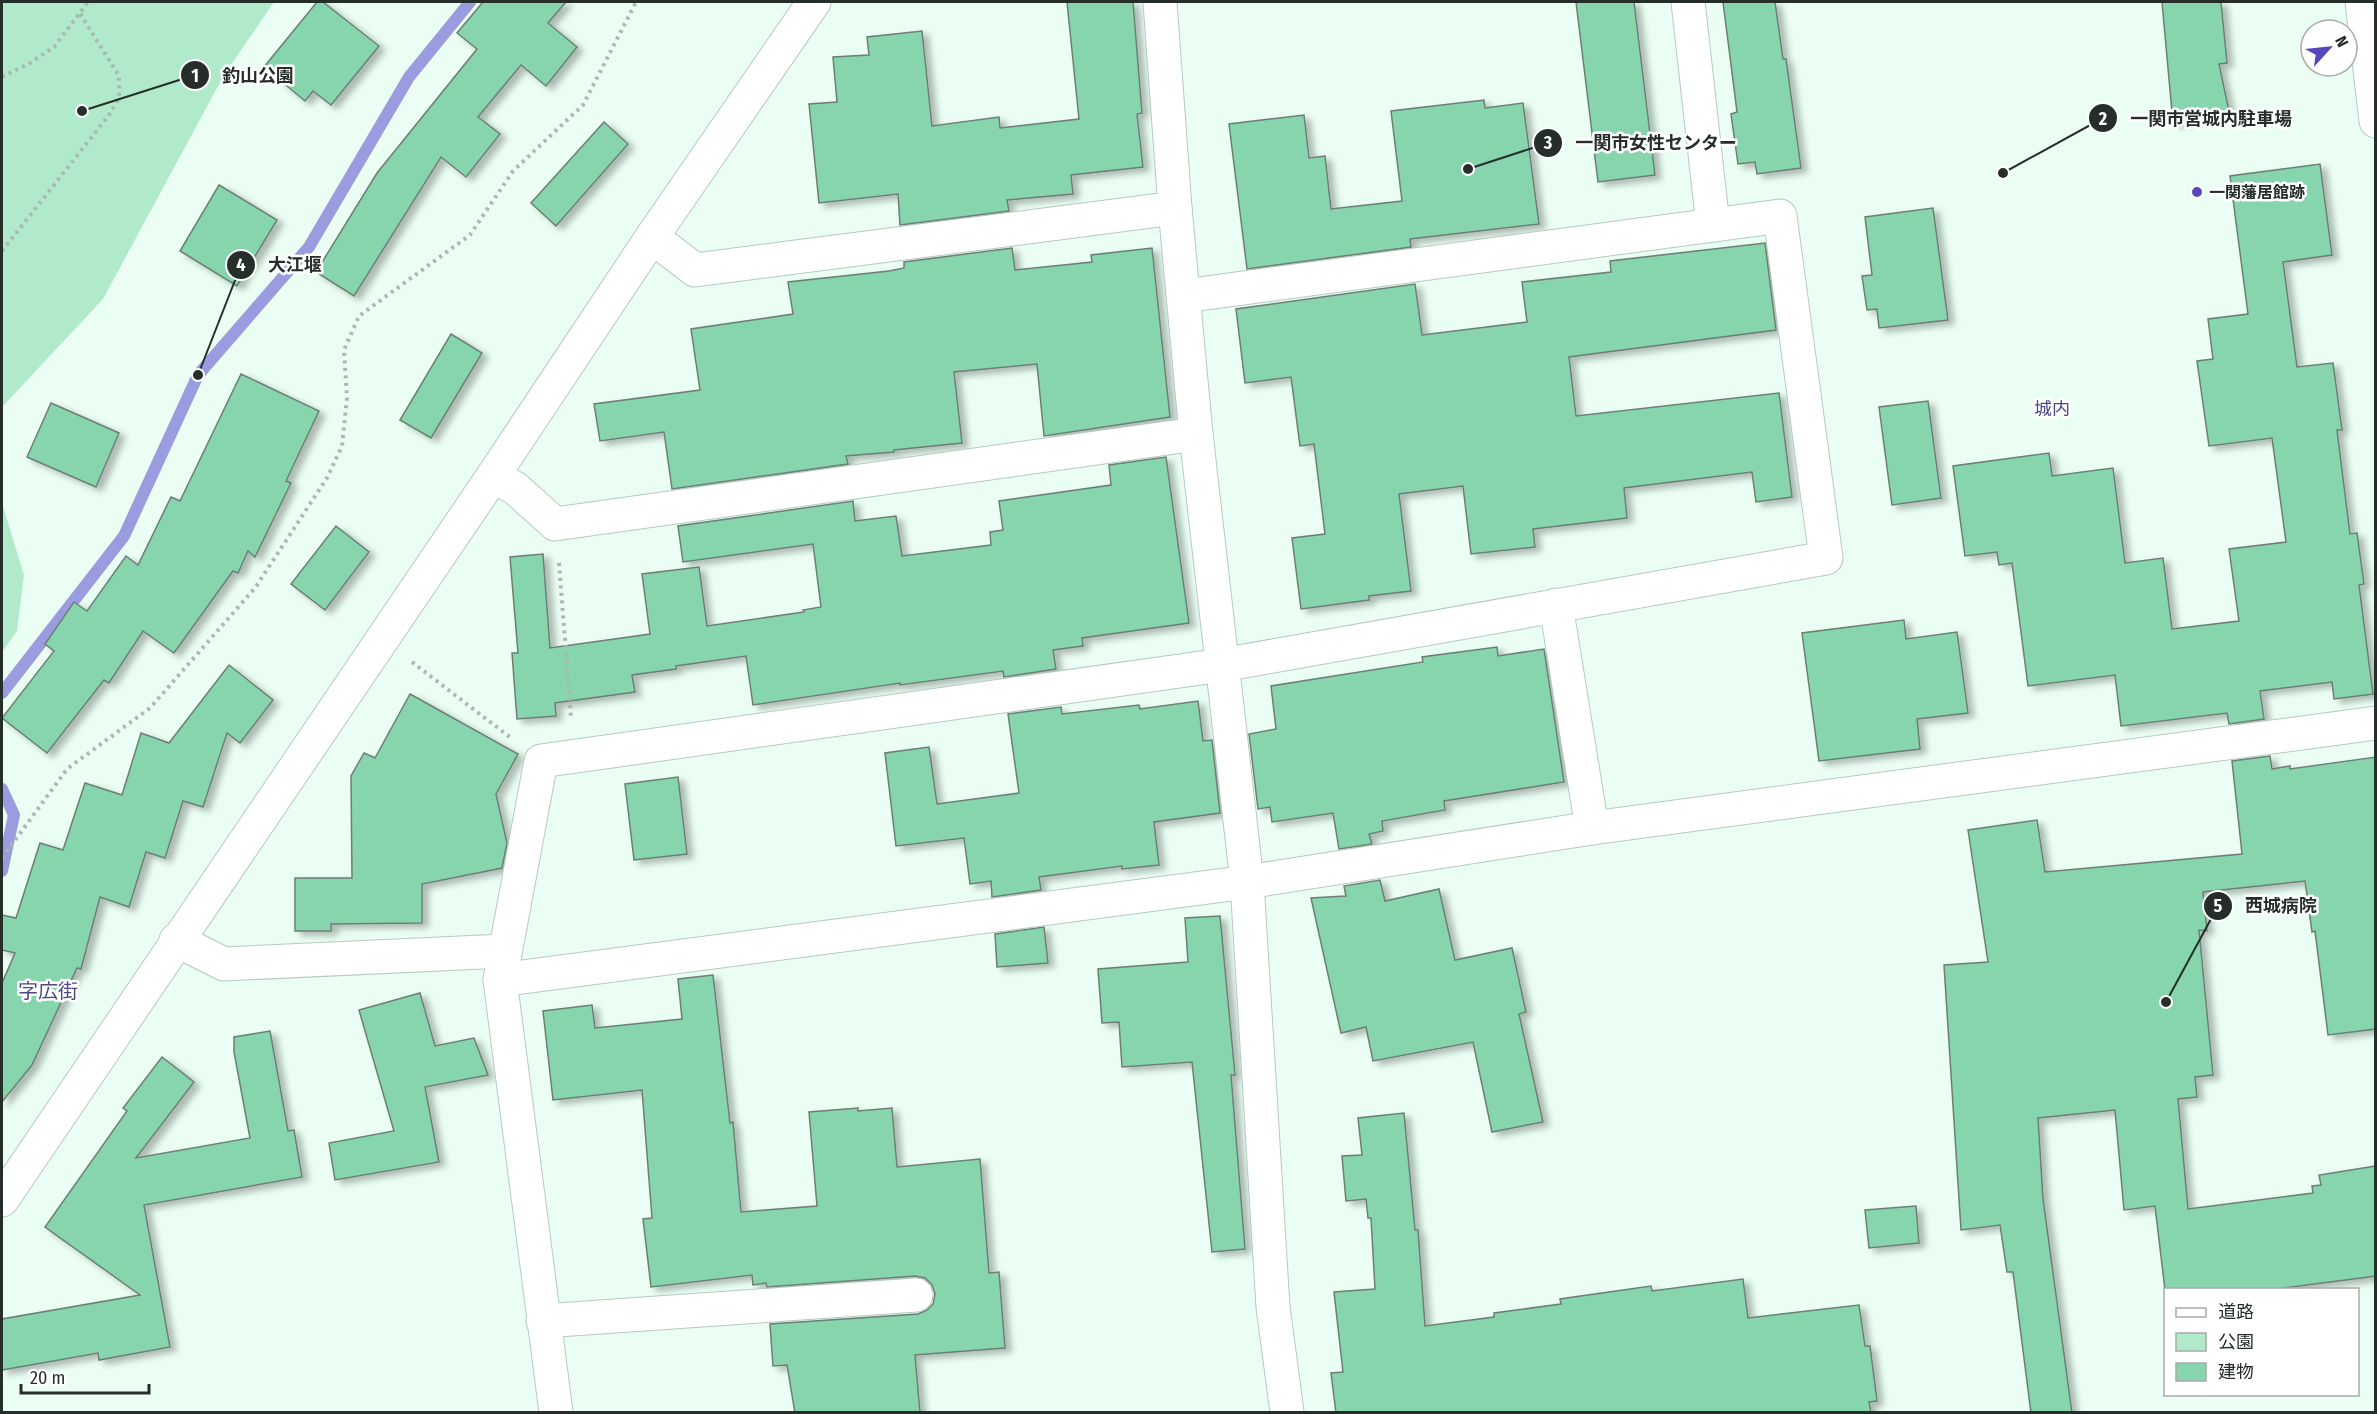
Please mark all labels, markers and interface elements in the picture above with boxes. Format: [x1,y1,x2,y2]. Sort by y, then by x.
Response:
north arrow [2299,18,2359,78]
text: N [2331,33,2353,50]
callout: 釣山公園 [180,57,306,93]
text: 1 [191,65,199,87]
text: 釣山公園 [222,65,294,87]
callout: 一関市営城内駐車場 [2088,100,2304,136]
text: 2 [2098,108,2107,130]
text: 一関市営城内駐車場 [2130,108,2292,130]
callout: 一関市女性センター [1533,125,1749,161]
text: 3 [1543,132,1553,154]
text: 一関市女性センター [1575,132,1737,154]
place label: 一関藩居館跡 [2209,183,2305,202]
marker: 一関藩居館跡 [2190,185,2204,199]
callout: 大江堰 [226,247,334,283]
text: 4 [236,254,246,276]
text: 大江堰 [268,254,322,276]
district label: 城内 [2034,398,2070,420]
callout: 西城病院 [2203,888,2329,924]
text: 5 [2214,895,2223,917]
text: 西城病院 [2245,895,2317,917]
district label: 字広街 [18,979,78,1003]
legend [2164,1288,2359,1396]
text: 道路 [2218,1301,2254,1323]
text: 公園 [2218,1331,2254,1353]
scale bar [21,1357,148,1395]
text: 建物 [2218,1361,2254,1383]
text: 20 m [30,1367,65,1389]

